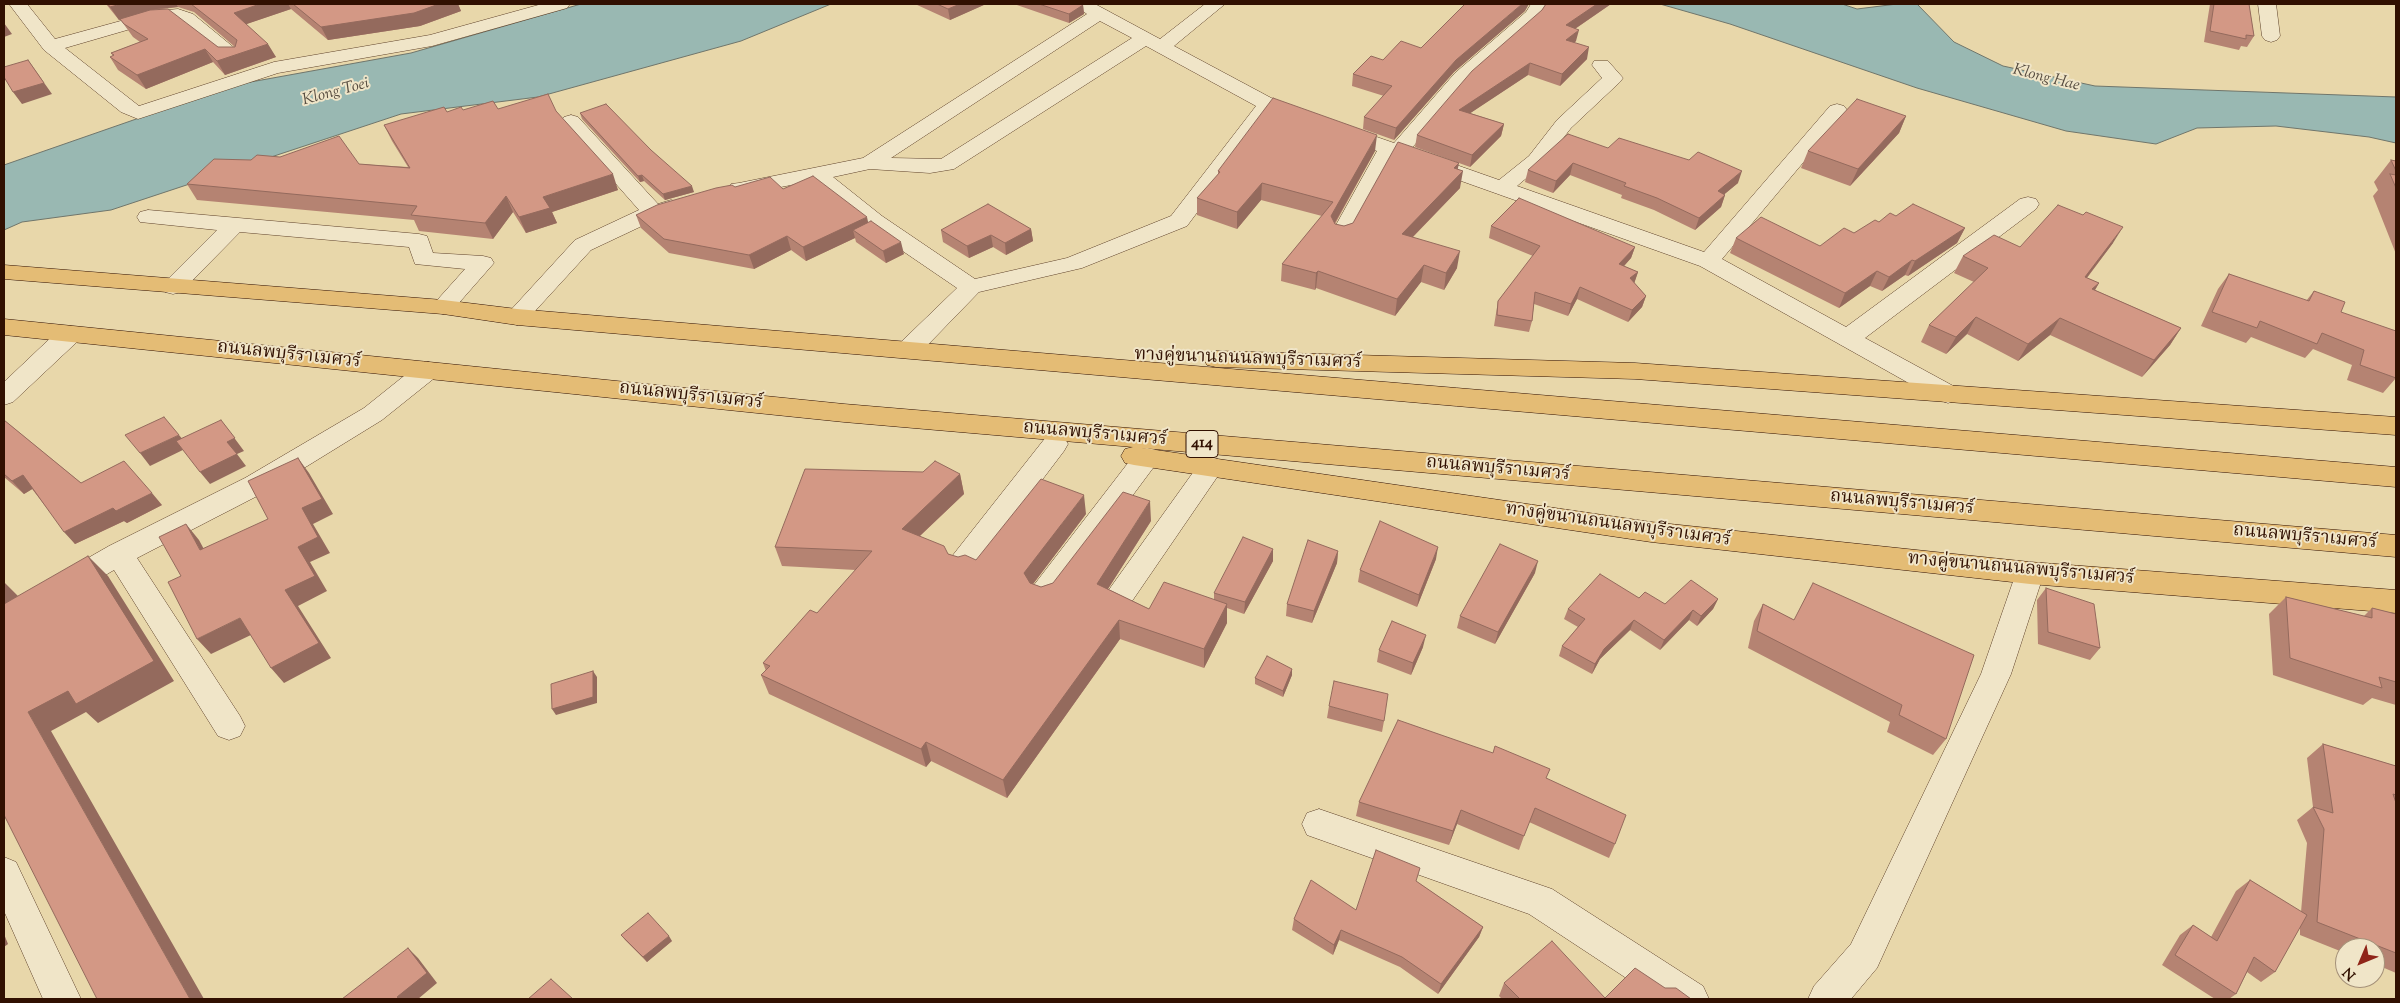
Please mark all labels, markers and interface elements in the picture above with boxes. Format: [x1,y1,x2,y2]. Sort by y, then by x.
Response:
water label: Klong Hae [2011,61,2081,97]
water label: Klong Toei [301,75,371,111]
street label: ถนนลพบุรีราเมศวร์ [216,338,362,374]
street label: ทางคู่ขนานถนนลพบุรีราเมศวร์ [1134,345,1362,375]
street label: ถนนลพบุรีราเมศวร์ [618,379,764,415]
street label: ถนนลพบุรีราเมศวร์ [1022,418,1168,452]
road number: 414 [1186,430,1218,458]
street label: ถนนลพบุรีราเมศวร์ [1425,453,1571,487]
street label: ถนนลพบุรีราเมศวร์ [1829,487,1975,521]
street label: ทางคู่ขนานถนนลพบุรีราเมศวร์ [1504,499,1732,553]
street label: ถนนลพบุรีราเมศวร์ [2232,521,2378,555]
street label: ทางคู่ขนานถนนลพบุรีราเมศวร์ [1907,549,2135,591]
north arrow [2335,938,2385,988]
text: N [2339,962,2361,984]

